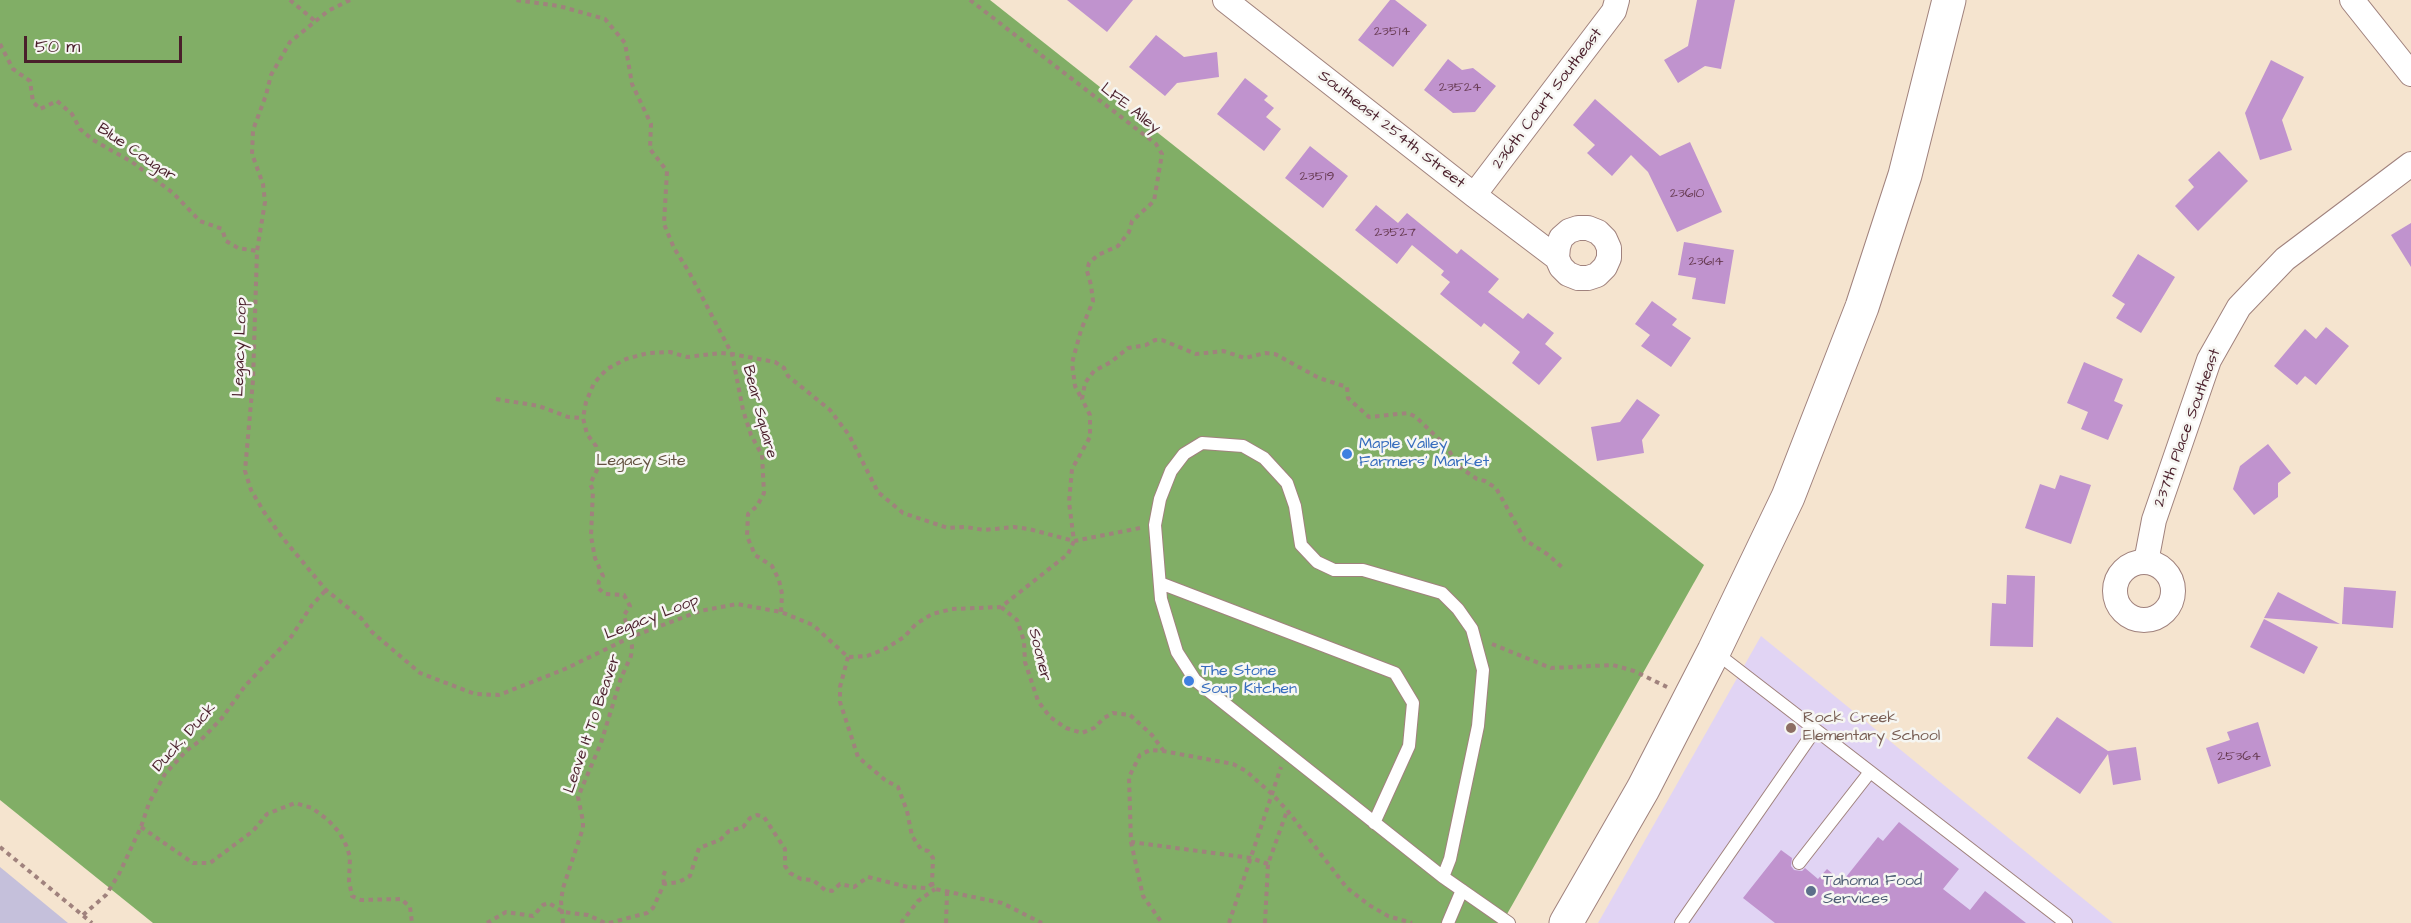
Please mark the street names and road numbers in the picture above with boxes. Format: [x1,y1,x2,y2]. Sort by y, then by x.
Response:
street label: 236th Court Southeast [1489,25,1607,173]
street label: Southeast 254th Street [1314,67,1468,193]
street label: LFE Alley [1096,80,1164,138]
street label: Blue Cougar [93,120,179,186]
street label: Legacy Loop [230,297,252,397]
street label: 237th Place Southeast [2150,346,2226,510]
street label: Bear Square [737,363,781,461]
street label: Legacy Loop [602,591,702,645]
street label: Sooner [1023,627,1055,683]
street label: Leave It To Beaver [560,652,626,796]
street label: Duck, Duck [149,700,221,776]

